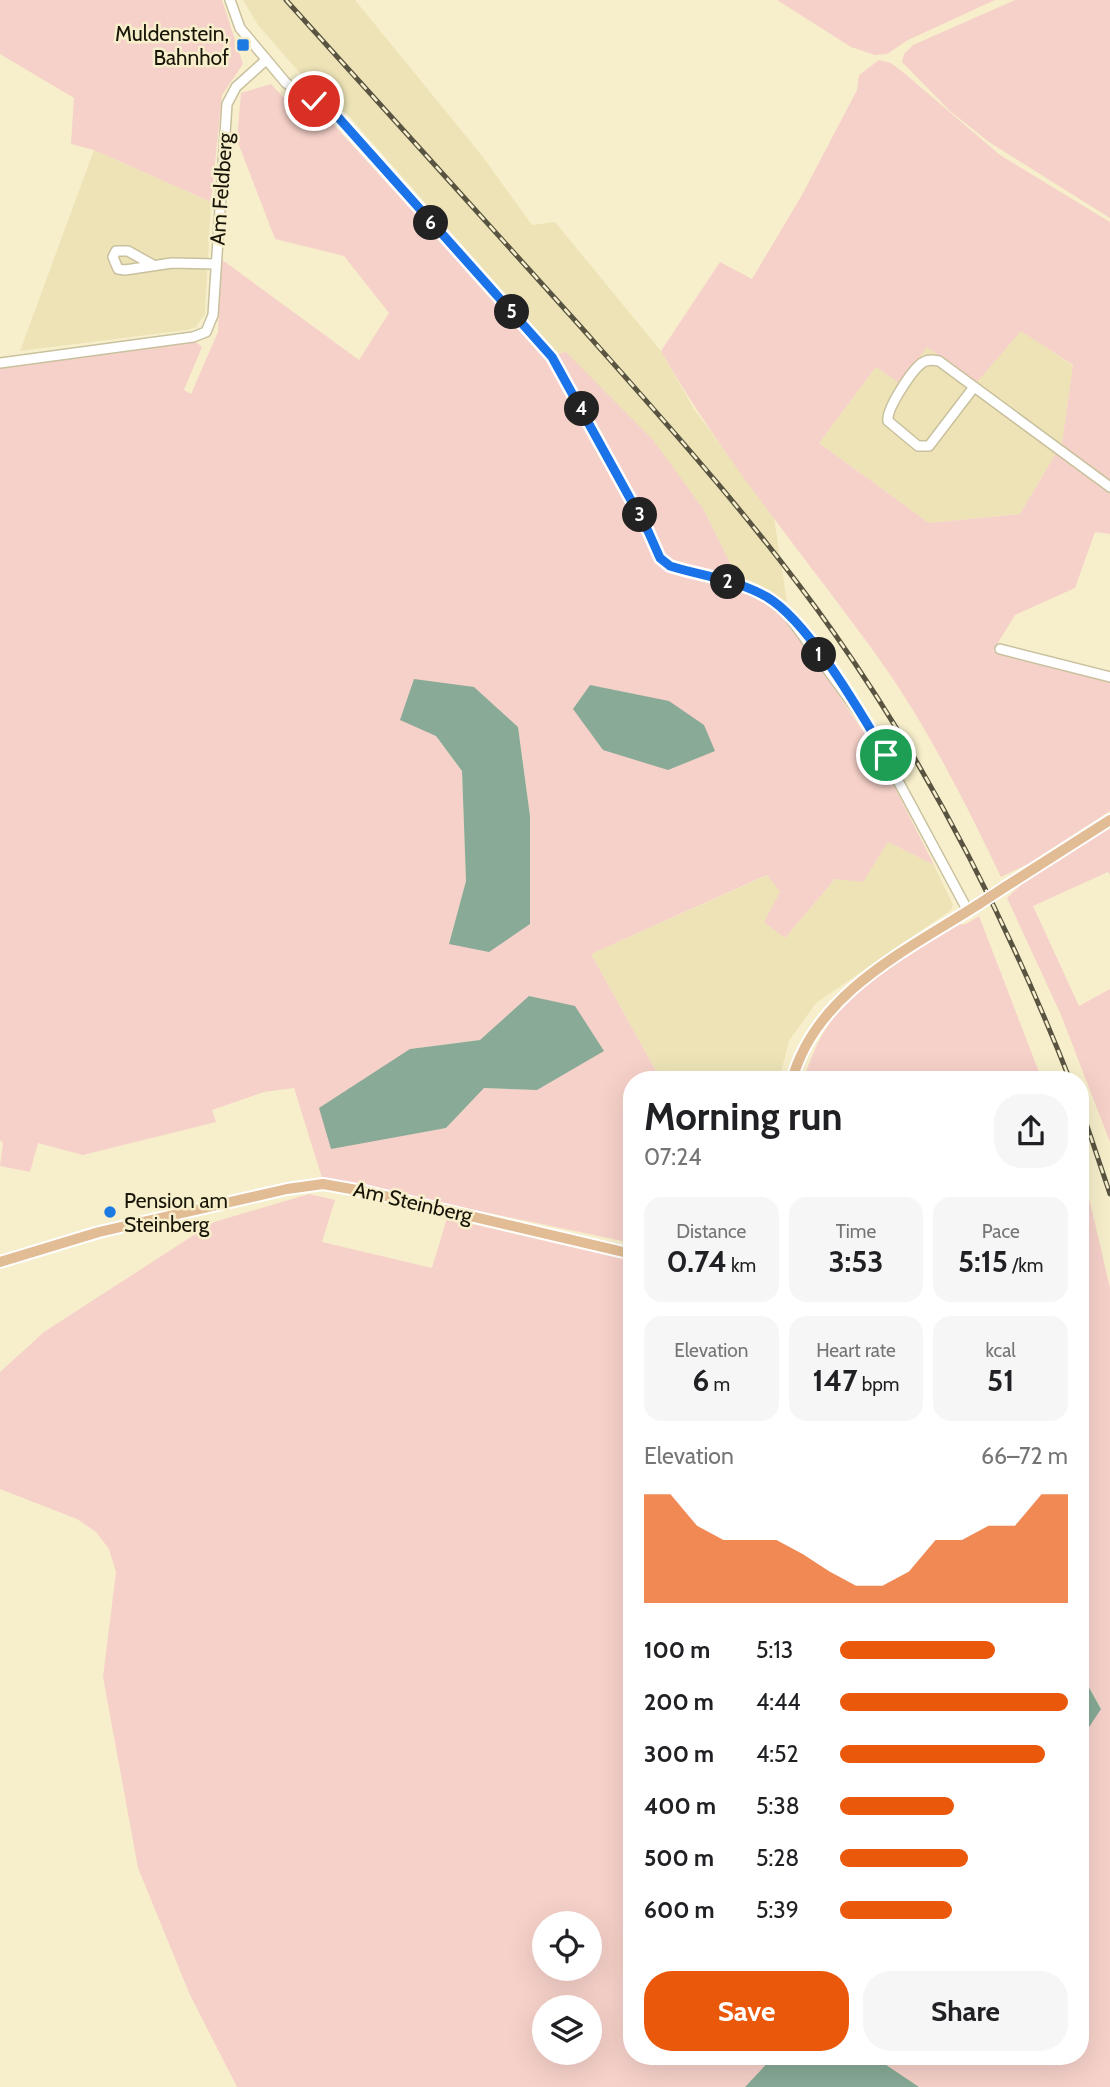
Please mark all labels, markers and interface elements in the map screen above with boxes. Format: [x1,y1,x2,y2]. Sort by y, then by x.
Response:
place label: Muldenstein, Bahnhof [115,21,229,70]
marker: Muldenstein, Bahnhof [235,37,251,53]
pin [284,71,344,131]
icon: check [295,82,333,120]
street label: Am Feldberg [205,131,237,246]
pin: 6 [414,206,448,241]
text: 6 [425,211,436,234]
pin: 5 [494,294,530,330]
text: 5 [506,300,517,323]
pin: 4 [564,392,600,426]
text: 4 [576,397,587,420]
pin: 3 [622,498,658,532]
text: 3 [634,503,645,526]
pin: 2 [710,564,746,600]
text: 2 [722,570,733,593]
pin: 1 [802,638,836,672]
text: 1 [815,643,822,666]
pin [856,725,916,785]
icon: arrive [867,736,905,774]
text: Morning run [644,1093,843,1140]
button: share [994,1094,1068,1168]
text: 07:24 [644,1143,702,1171]
street label: Am Steinberg [351,1176,475,1228]
place label: Pension am Steinberg [124,1188,228,1237]
marker: Pension am Steinberg [102,1204,118,1220]
text: Distance [676,1220,746,1243]
text: Time [836,1220,876,1243]
text: Pace [982,1220,1020,1243]
text: 0.74 [666,1243,727,1280]
text: 3:53 [828,1243,884,1280]
text: 5:15 [958,1243,1008,1280]
text: km [727,1254,756,1277]
text: /km [1008,1254,1043,1277]
text: Elevation [674,1339,748,1362]
text: Heart rate [816,1339,896,1362]
text: kcal [986,1339,1016,1362]
text: 6 [692,1362,709,1399]
text: 147 [812,1362,857,1399]
text: 51 [987,1362,1014,1399]
text: m [709,1373,730,1396]
text: bpm [857,1373,900,1396]
text: Elevation [644,1442,734,1470]
text: 66–72 m [981,1442,1068,1470]
text: 100 m [644,1636,710,1664]
text: 5:13 [756,1636,793,1664]
text: 200 m [644,1688,714,1716]
text: 4:44 [756,1688,801,1716]
text: 300 m [644,1740,714,1768]
text: 4:52 [756,1740,799,1768]
text: 400 m [644,1792,716,1820]
text: 5:38 [756,1792,800,1820]
text: 500 m [644,1844,714,1872]
text: 5:28 [756,1844,799,1872]
text: 600 m [644,1896,715,1924]
text: 5:39 [756,1896,799,1924]
map controls [532,1911,602,2065]
button: locate [532,1911,602,1981]
button: Save [644,1971,849,2051]
button: Share [863,1971,1068,2051]
button: layers [532,1995,602,2065]

